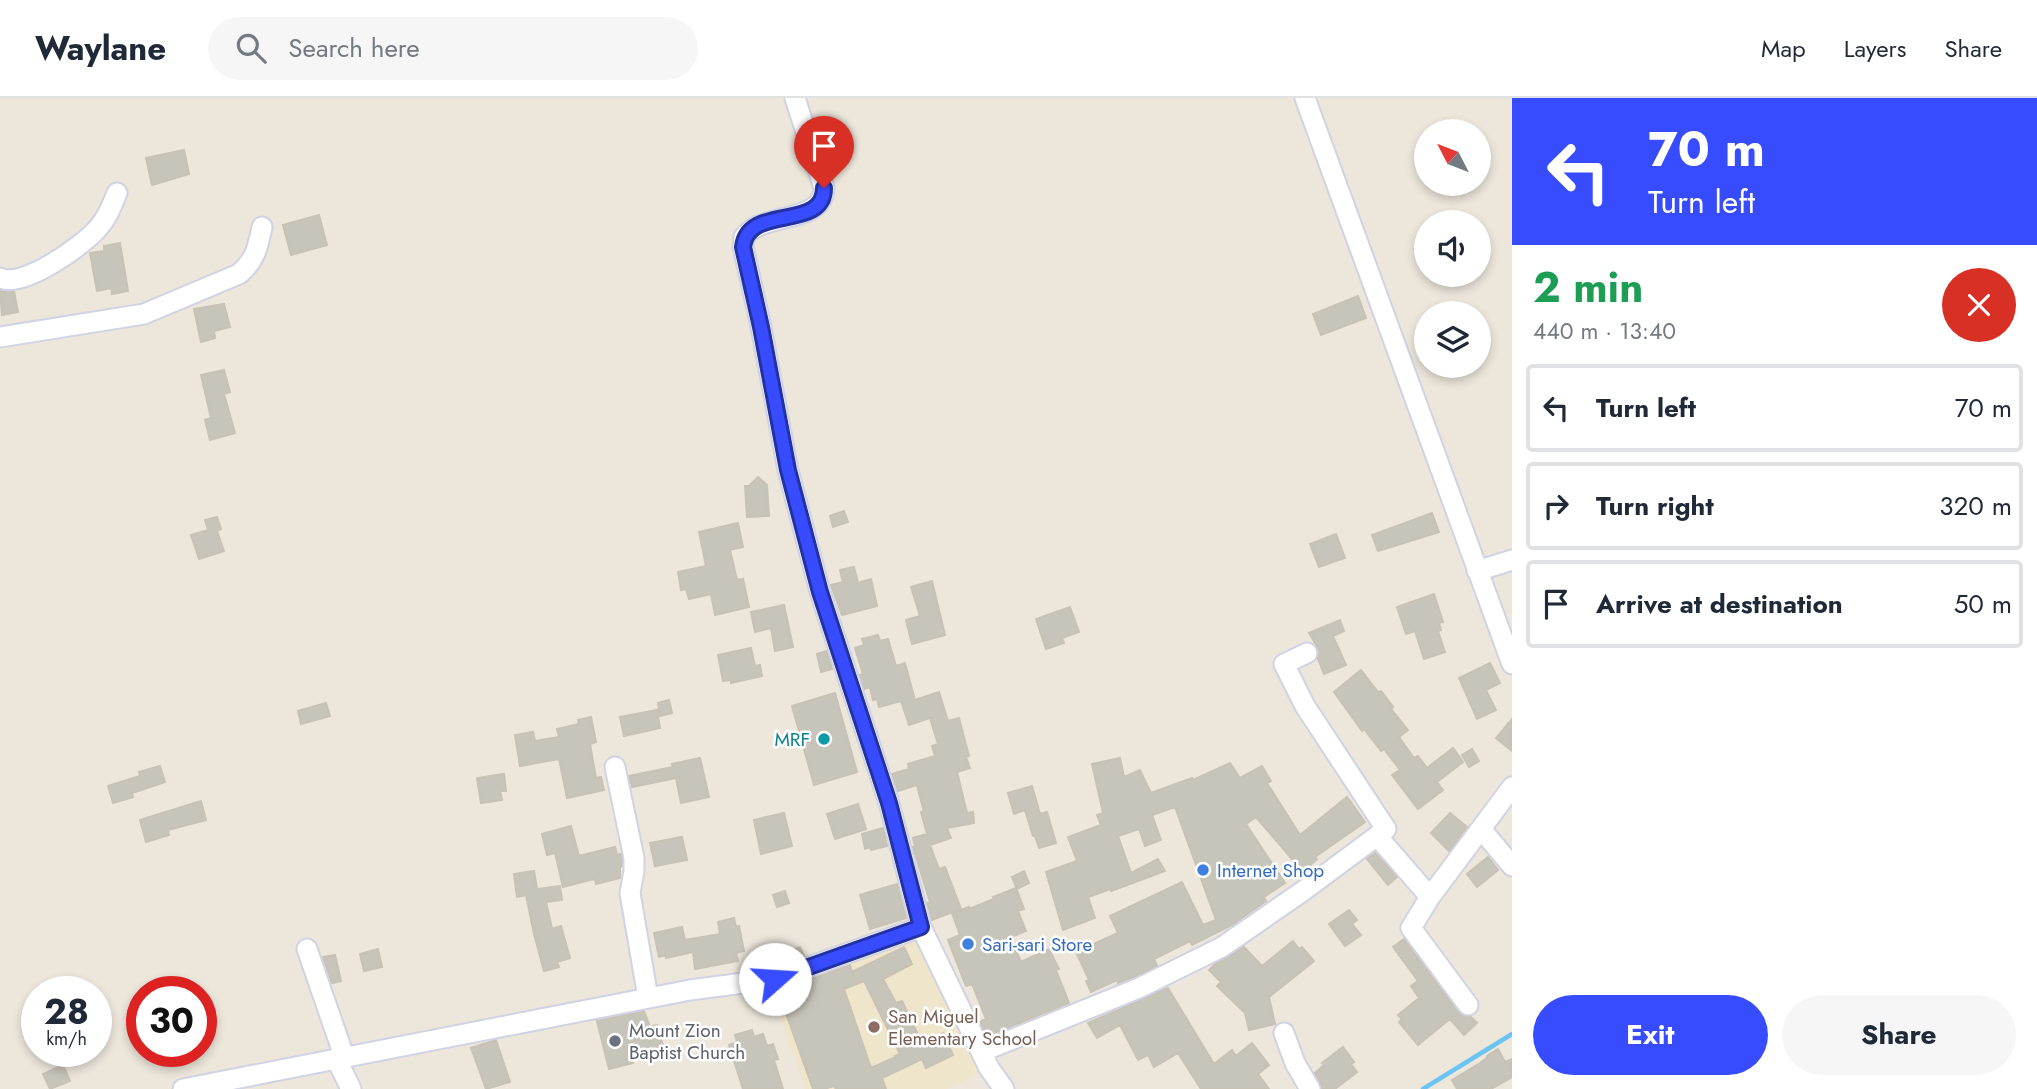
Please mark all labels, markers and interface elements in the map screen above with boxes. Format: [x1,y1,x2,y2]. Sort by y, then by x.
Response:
search box [208,17,698,80]
text: Waylane [35,25,166,72]
icon: search [232,29,270,67]
text: Search here [288,29,420,67]
text: Map [1761,31,1806,66]
text: Layers [1844,31,1906,66]
text: Share [1944,31,2002,66]
text: 70 m [1648,114,1765,184]
pin [794,116,854,188]
north arrow [1414,119,1491,196]
map controls [1414,119,1491,378]
icon: left [1533,126,1624,217]
icon: arrive [805,127,843,165]
text: Turn left [1648,179,1755,225]
button: sound [1414,210,1491,287]
text: 2 min [1533,257,1643,318]
button: close [1942,268,2016,342]
button: layers [1414,301,1491,378]
text: 440 m · 13:40 [1533,314,1676,348]
icon: left [1537,389,1575,427]
text: Turn left [1596,389,1696,427]
text: 70 m [1955,389,2012,427]
icon: right [1537,487,1575,525]
text: Turn right [1596,487,1714,525]
text: 320 m [1939,487,2012,525]
icon: arrive [1537,585,1575,623]
text: Arrive at destination [1596,585,1843,623]
text: 50 m [1954,585,2012,623]
place label: MRF [774,726,810,753]
marker: MRF [816,731,832,747]
place label: Internet Shop [1217,857,1324,884]
marker: Internet Shop [1195,862,1211,878]
place label: Sari-sari Store [982,931,1093,958]
marker: Sari-sari Store [960,936,976,952]
position arrow [738,942,812,1016]
speed limit sign: 30 [126,976,217,1067]
text: 28 [44,987,89,1037]
button: Exit [1533,995,1768,1075]
button: Share [1782,995,2016,1075]
place label: San Miguel Elementary School [888,1003,1037,1052]
place label: Mount Zion Baptist Church [629,1017,745,1066]
marker: San Miguel Elementary School [866,1019,882,1035]
text: km/h [46,1026,87,1052]
marker: Mount Zion Baptist Church [607,1033,623,1049]

